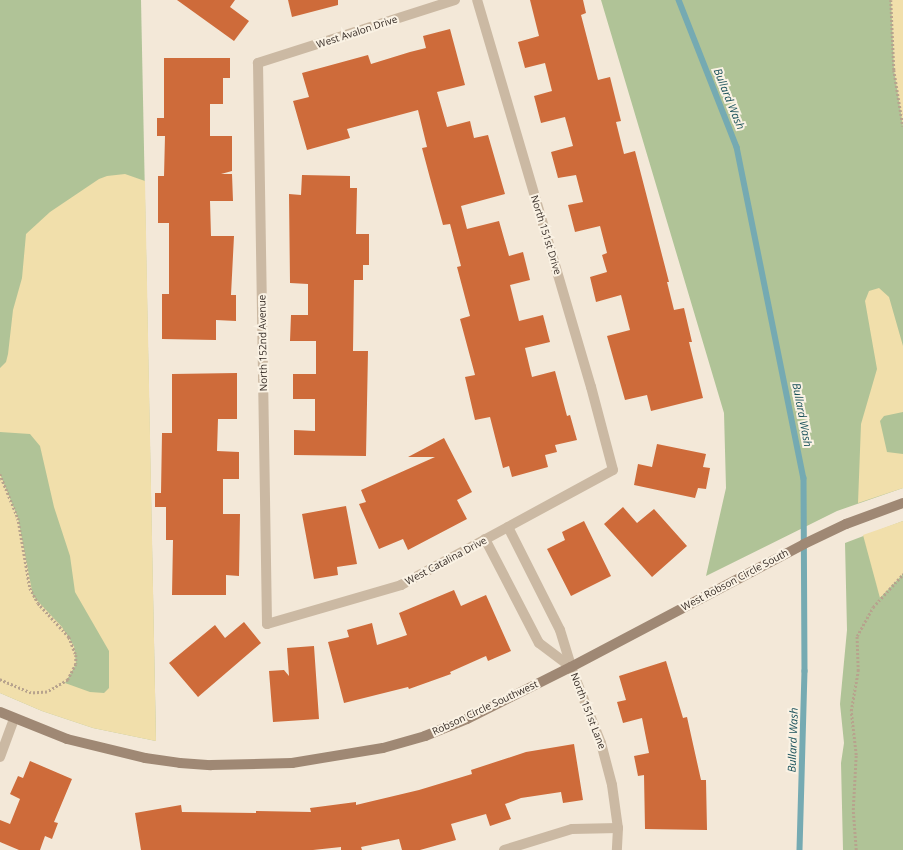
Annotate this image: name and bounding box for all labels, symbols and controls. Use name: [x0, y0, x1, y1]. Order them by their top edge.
street label: West Avalon Drive: [315, 13, 399, 51]
water label: Bullard Wash: [711, 66, 747, 132]
street label: North 151st Drive: [528, 194, 564, 276]
street label: North 152nd Avenue: [256, 295, 270, 391]
water label: Bullard Wash: [789, 382, 815, 448]
street label: West Catalina Drive: [403, 534, 489, 588]
street label: West Robson Circle South: [679, 547, 791, 613]
street label: North 151st Lane: [568, 671, 608, 751]
street label: Robson Circle Southwest: [430, 678, 540, 738]
water label: Bullard Wash: [785, 707, 801, 773]

